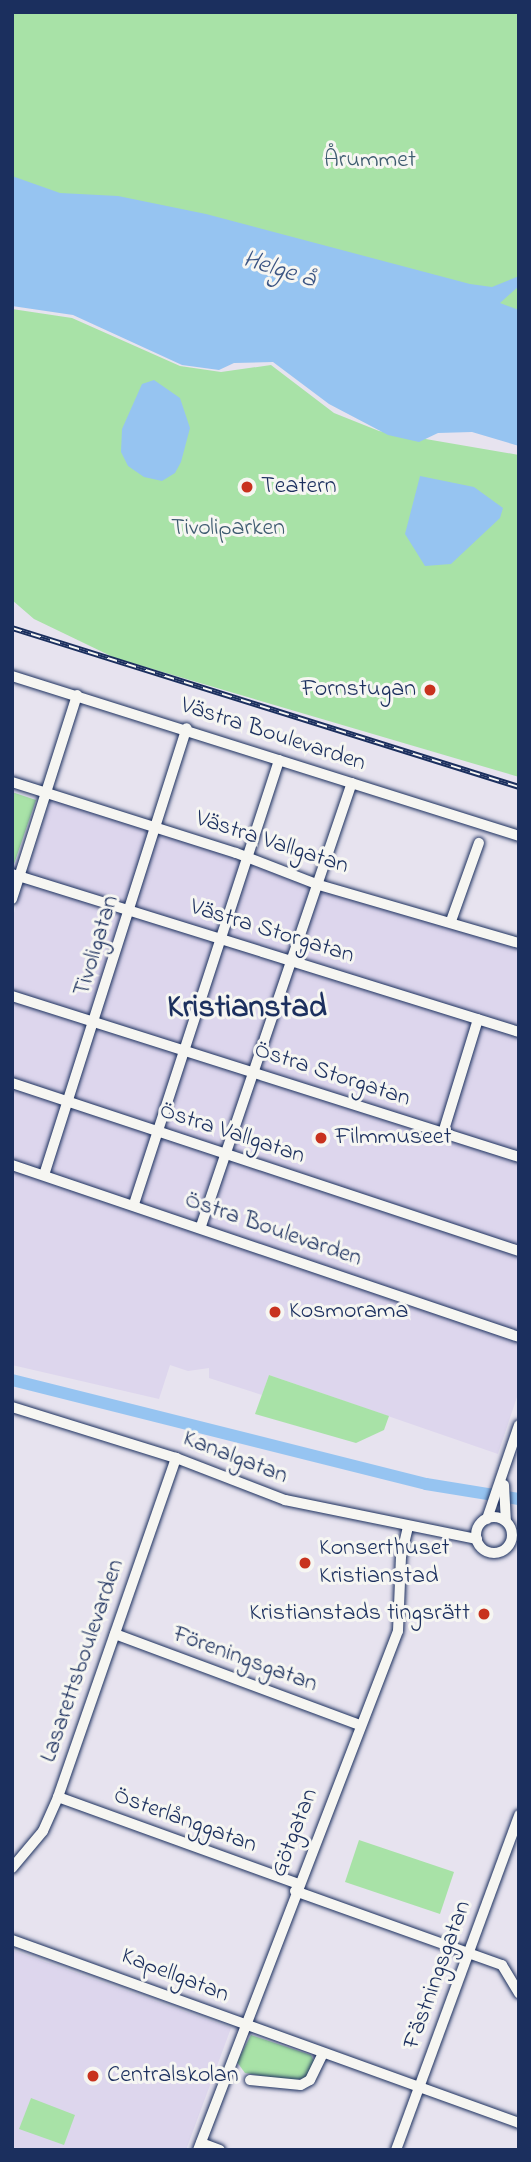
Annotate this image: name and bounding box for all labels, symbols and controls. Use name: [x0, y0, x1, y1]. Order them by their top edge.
park label: Årummet: [324, 147, 416, 175]
water label: Helge å: [239, 245, 319, 297]
place label: Teatern: [261, 473, 337, 501]
marker: Teatern: [239, 479, 255, 495]
park label: Tivoliparken: [171, 515, 285, 543]
place label: Fornstugan: [301, 676, 416, 704]
marker: Fornstugan: [422, 682, 438, 698]
street label: Västra Boulevarden: [177, 691, 369, 779]
street label: Västra Vallgatan: [192, 805, 352, 881]
street label: Tivoligatan: [68, 892, 126, 1000]
street label: Västra Storgatan: [186, 893, 358, 971]
district label: Kristianstad: [167, 990, 327, 1028]
street label: Östra Storgatan: [250, 1036, 414, 1114]
street label: Östra Vallgatan: [156, 1097, 308, 1171]
place label: Filmmuseet: [335, 1124, 452, 1152]
marker: Filmmuseet: [313, 1130, 329, 1146]
street label: Östra Boulevarden: [181, 1186, 365, 1274]
place label: Kosmorama: [289, 1298, 408, 1326]
marker: Kosmorama: [267, 1304, 283, 1320]
street label: Kanalgatan: [178, 1425, 292, 1491]
place label: Konserthuset Kristianstad: [319, 1535, 450, 1591]
marker: Konserthuset Kristianstad: [297, 1555, 313, 1571]
street label: Lasarettsboulevarden: [35, 1556, 131, 1766]
place label: Kristianstads tingsrätt: [249, 1600, 470, 1628]
marker: Kristianstads tingsrätt: [476, 1606, 492, 1622]
street label: Föreningsgatan: [169, 1621, 321, 1699]
street label: Österlånggatan: [109, 1782, 261, 1860]
street label: Götgatan: [265, 1785, 325, 1881]
street label: Fästningsgatan: [398, 1897, 478, 2053]
street label: Kapellgatan: [117, 1942, 233, 2010]
place label: Centralskolan: [107, 2062, 239, 2090]
marker: Centralskolan: [85, 2068, 101, 2084]

